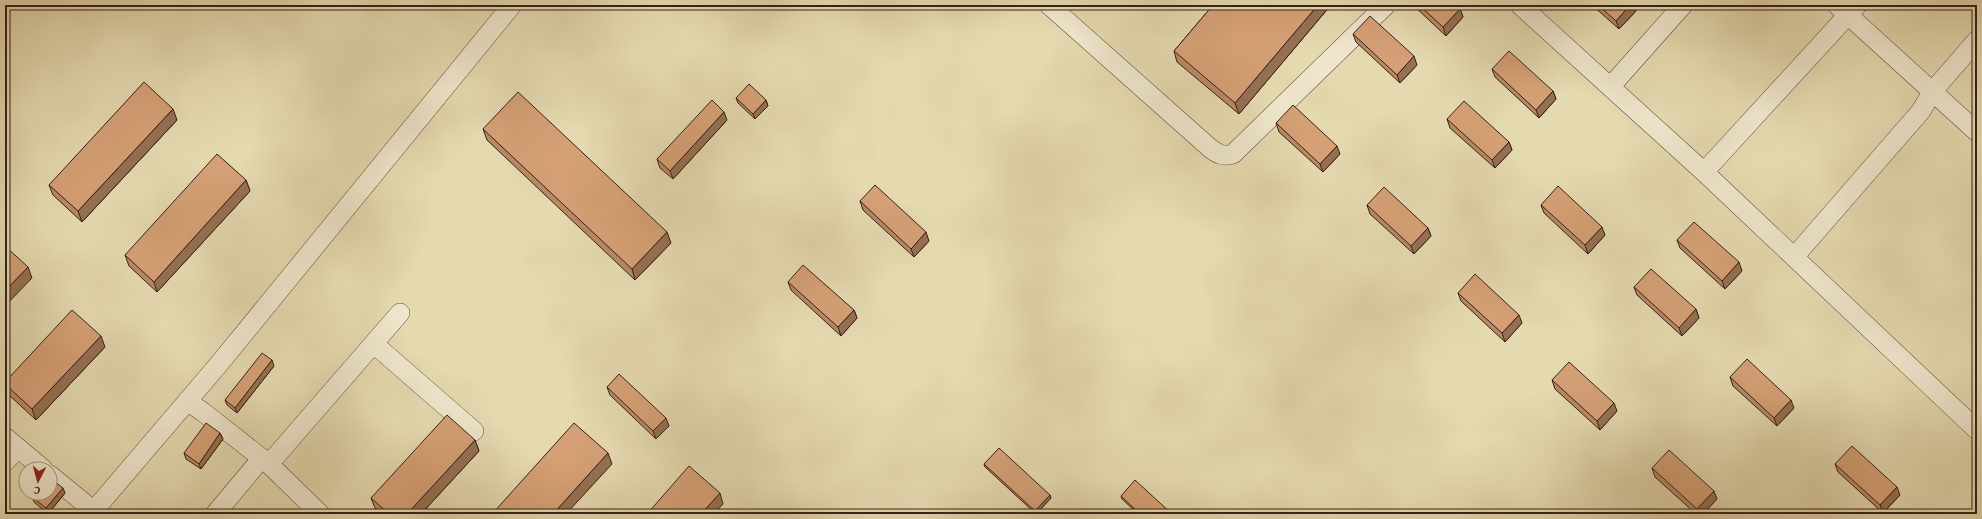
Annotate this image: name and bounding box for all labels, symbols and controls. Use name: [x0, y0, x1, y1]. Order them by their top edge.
north arrow: [18, 461, 58, 501]
text: С: [33, 483, 41, 499]

